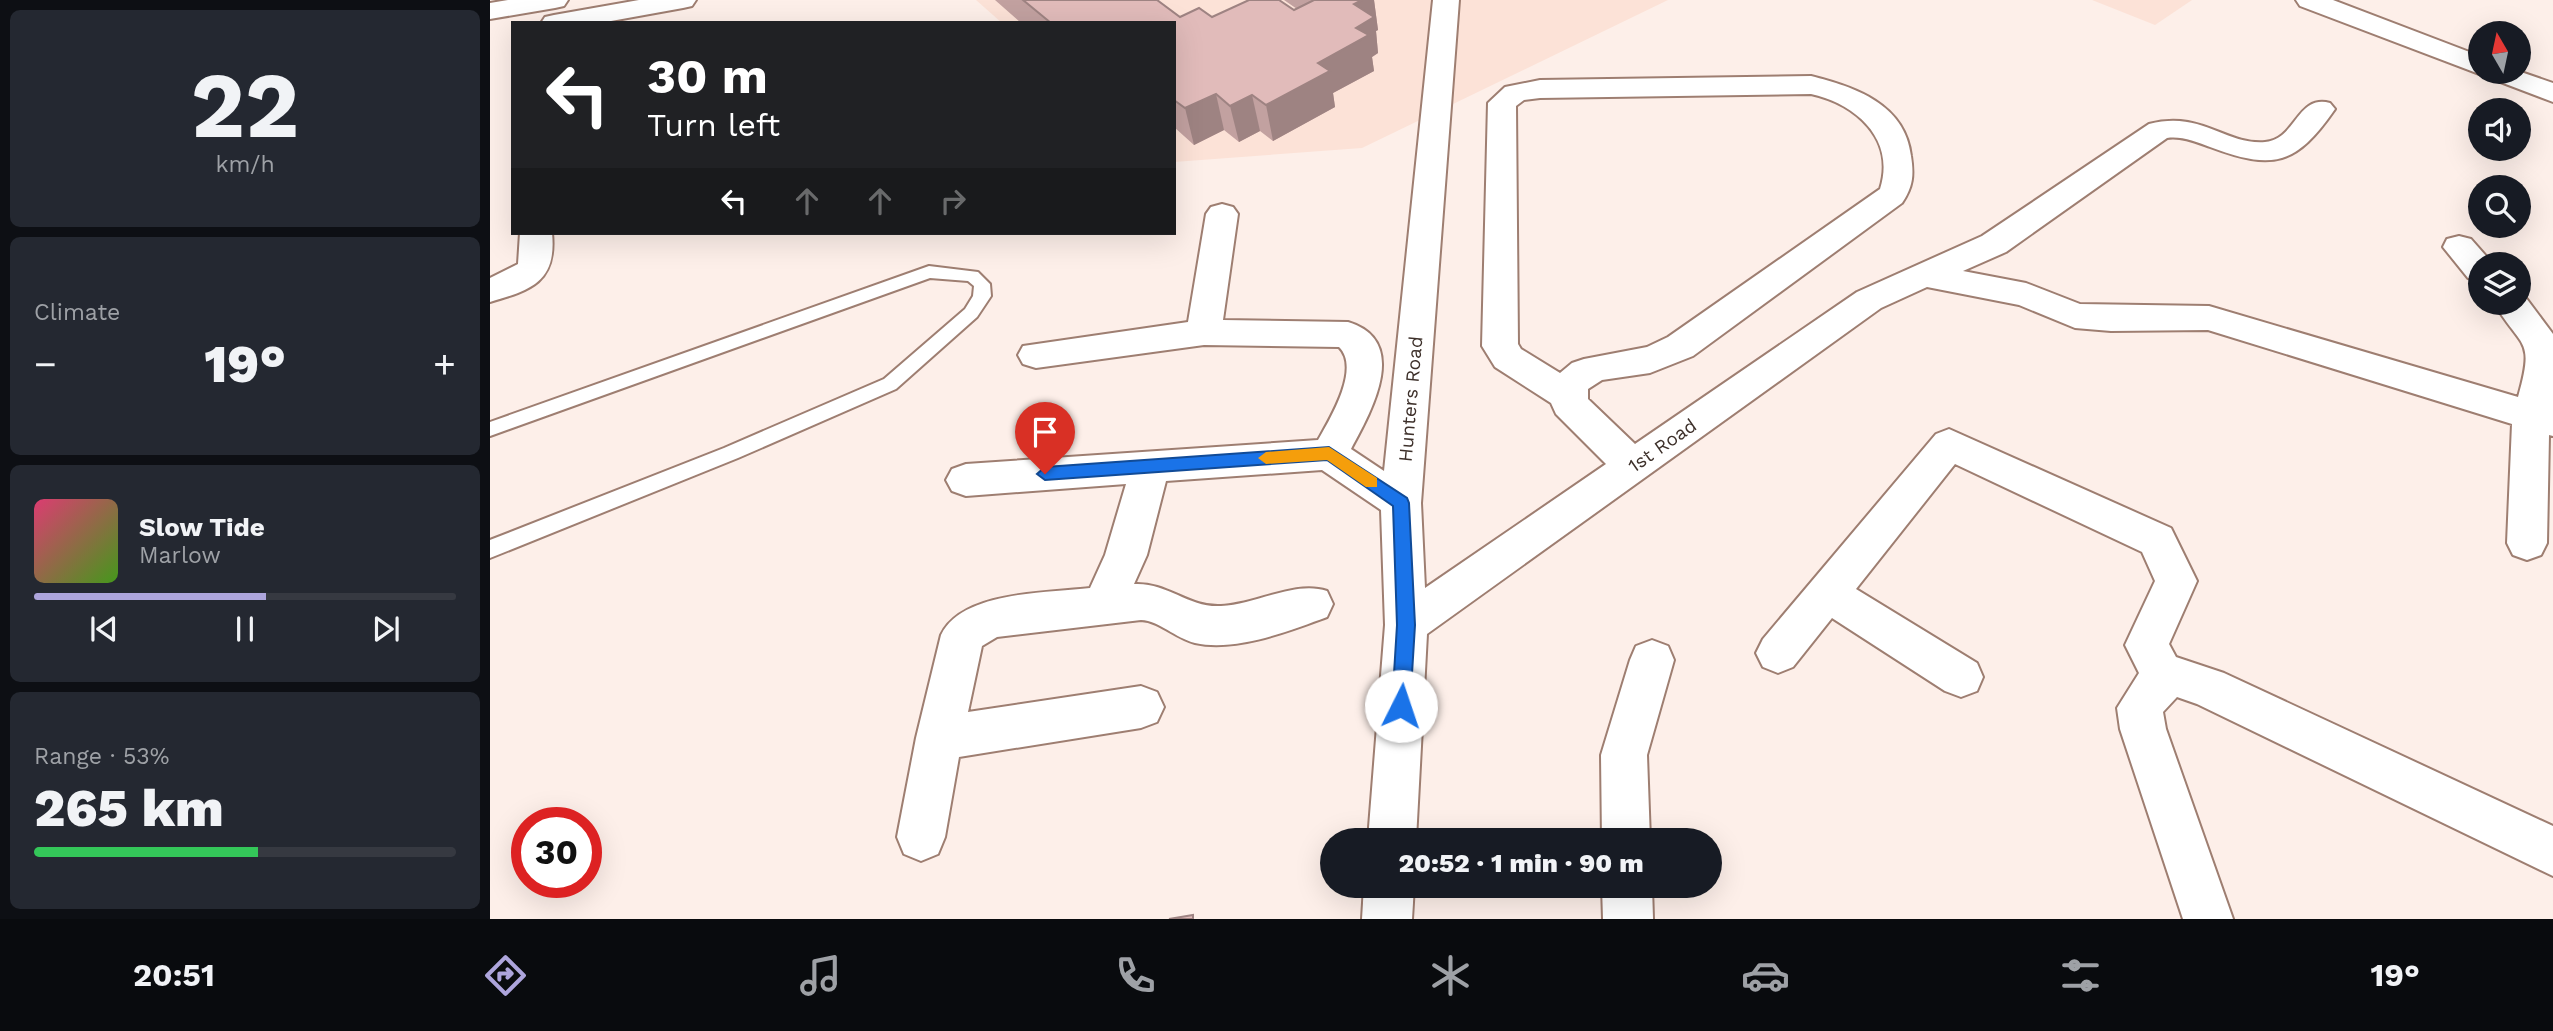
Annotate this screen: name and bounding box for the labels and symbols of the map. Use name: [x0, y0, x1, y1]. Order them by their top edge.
north arrow: [2468, 21, 2530, 84]
street label: Hunters Road: [1394, 335, 1427, 463]
pin: [1015, 402, 1075, 474]
street label: 1st Road: [1624, 414, 1701, 477]
position arrow: [1364, 669, 1438, 743]
speed limit sign: 30: [511, 807, 602, 898]

